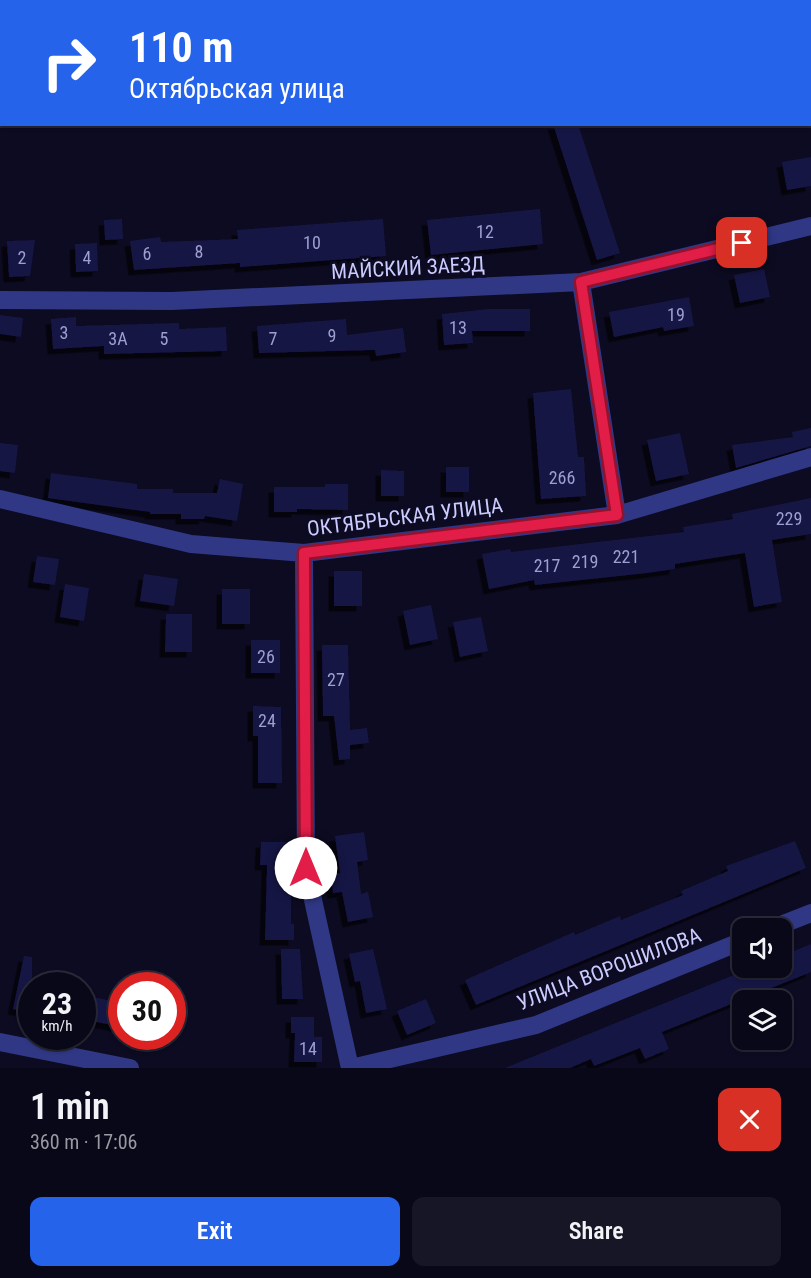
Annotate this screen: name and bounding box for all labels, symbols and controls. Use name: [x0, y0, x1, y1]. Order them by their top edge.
text: 110 m: [129, 23, 234, 72]
icon: right: [30, 24, 108, 102]
text: Октябрьская улица: [129, 73, 345, 105]
pin: [716, 217, 767, 268]
house number: 12: [476, 221, 494, 242]
icon: arrive: [725, 226, 758, 259]
house number: 10: [303, 232, 321, 253]
house number: 8: [195, 241, 203, 262]
house number: 6: [143, 243, 151, 264]
house number: 2: [18, 247, 27, 268]
house number: 4: [83, 247, 92, 268]
street label: МАЙСКИЙ ЗАЕЗД: [331, 252, 486, 284]
house number: 19: [667, 304, 685, 325]
house number: 13: [449, 317, 467, 338]
house number: 3: [60, 322, 68, 343]
house number: 9: [328, 325, 336, 346]
house number: 3А: [108, 328, 128, 349]
house number: 5: [160, 328, 169, 349]
house number: 7: [269, 328, 278, 349]
house number: 266: [549, 467, 575, 488]
street label: ОКТЯБРЬСКАЯ УЛИЦА: [306, 493, 504, 541]
house number: 229: [776, 508, 802, 529]
house number: 221: [613, 546, 639, 567]
house number: 219: [572, 551, 598, 572]
house number: 217: [534, 555, 560, 576]
house number: 26: [257, 646, 275, 667]
house number: 27: [327, 669, 345, 690]
house number: 24: [258, 710, 276, 731]
position arrow: [274, 836, 338, 900]
map controls: [732, 918, 792, 1050]
button: sound: [732, 918, 792, 978]
street label: УЛИЦА ВОРОШИЛОВА: [514, 923, 704, 1015]
speed limit sign: 30: [108, 972, 186, 1050]
text: 23: [42, 986, 72, 1021]
button: layers: [732, 990, 792, 1050]
text: km/h: [42, 1017, 72, 1035]
house number: 14: [299, 1038, 317, 1059]
text: 1 min: [30, 1086, 110, 1128]
button: close: [718, 1088, 781, 1151]
text: 360 m · 17:06: [30, 1130, 137, 1154]
button: Exit: [30, 1197, 400, 1266]
button: Share: [412, 1197, 781, 1266]

